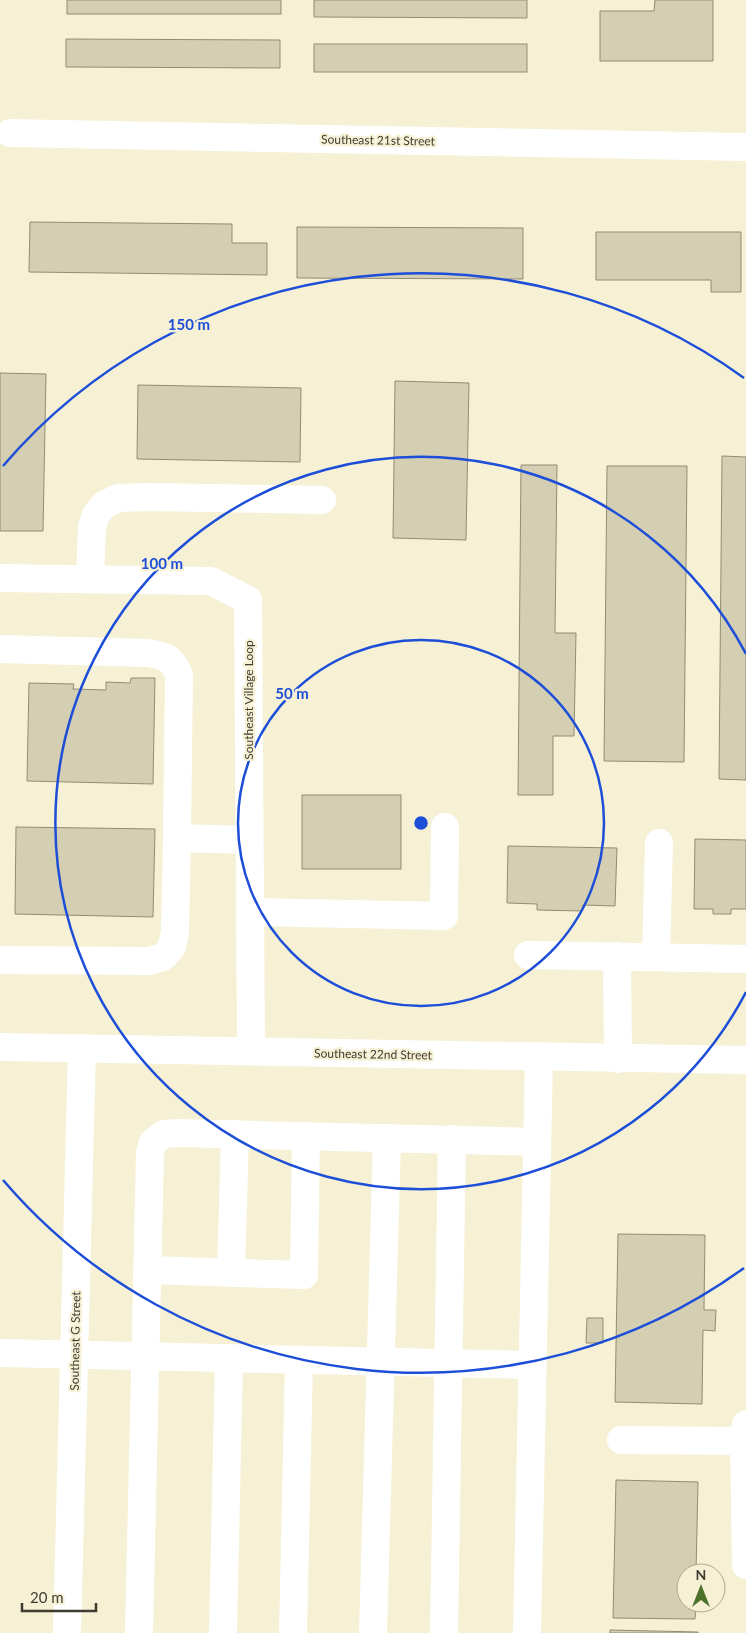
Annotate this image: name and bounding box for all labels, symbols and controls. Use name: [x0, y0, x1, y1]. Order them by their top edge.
street label: Southeast 21st Street: [321, 132, 436, 149]
text: 150 m: [168, 315, 210, 333]
text: 100 m: [141, 554, 183, 572]
street label: Southeast Village Loop: [241, 640, 256, 760]
text: 50 m: [275, 684, 309, 702]
centre of rings: [412, 814, 430, 832]
street label: Southeast 22nd Street: [314, 1045, 433, 1063]
street label: Southeast G Street: [67, 1291, 83, 1391]
north arrow: [676, 1563, 726, 1613]
text: N: [696, 1566, 706, 1583]
scale bar: [22, 1580, 96, 1612]
text: 20 m: [30, 1588, 64, 1606]

